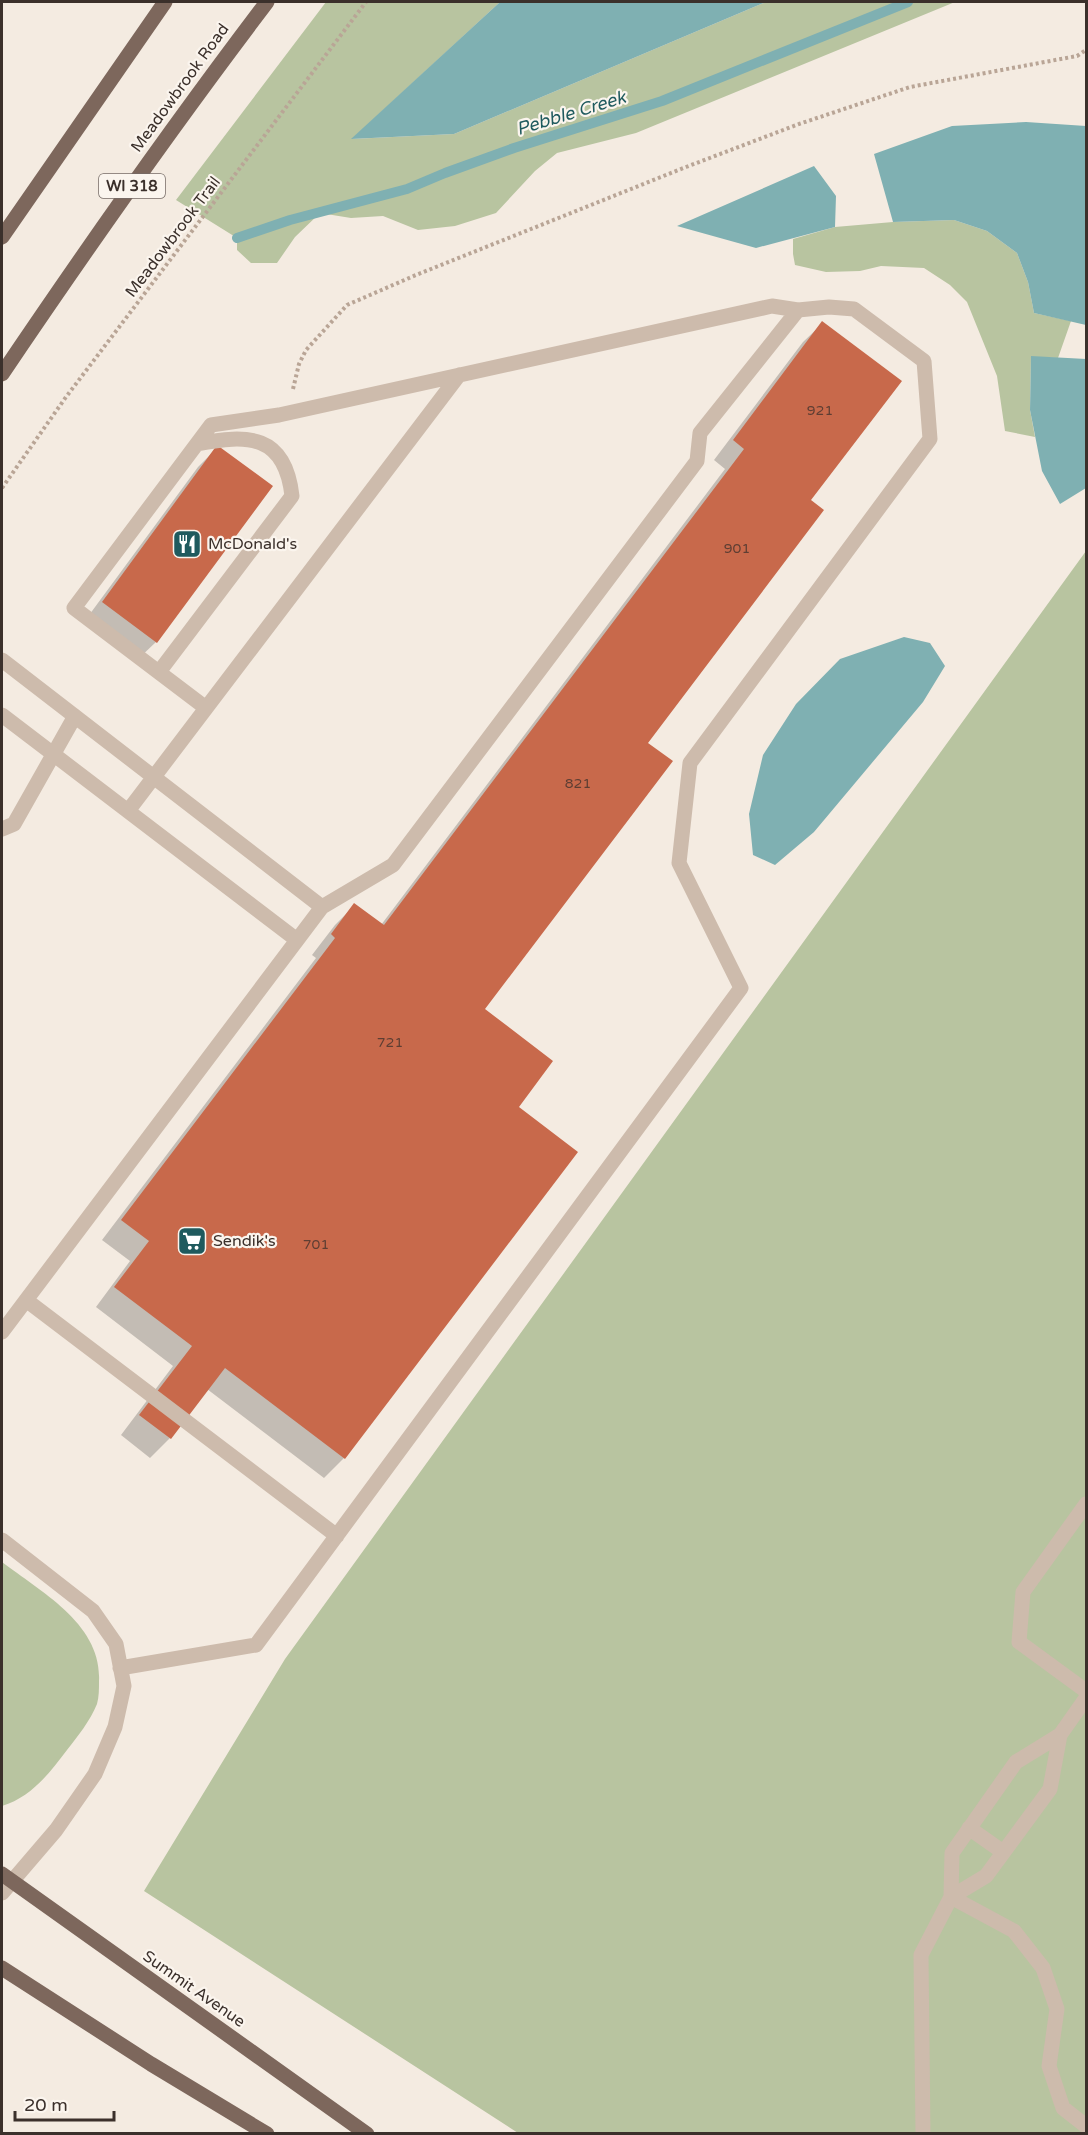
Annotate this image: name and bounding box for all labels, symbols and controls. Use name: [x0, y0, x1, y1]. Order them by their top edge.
street label: Meadowbrook Road: [127, 20, 233, 156]
water label: Pebble Creek: [514, 86, 630, 140]
street label: Meadowbrook Trail: [121, 173, 225, 301]
road number: WI 318: [99, 174, 165, 198]
house number: 921: [807, 402, 833, 419]
restaurant icon: McDonald's: [171, 528, 203, 560]
place label: McDonald's: [208, 534, 297, 554]
house number: 901: [724, 540, 750, 557]
house number: 821: [565, 775, 591, 792]
house number: 721: [377, 1034, 403, 1051]
supermarket icon: Sendik's: [176, 1225, 208, 1257]
place label: Sendik's: [213, 1231, 276, 1251]
house number: 701: [303, 1236, 329, 1253]
street label: Summit Avenue: [139, 1946, 249, 2032]
scale bar: [15, 2084, 114, 2122]
text: 20 m: [24, 2094, 68, 2116]

